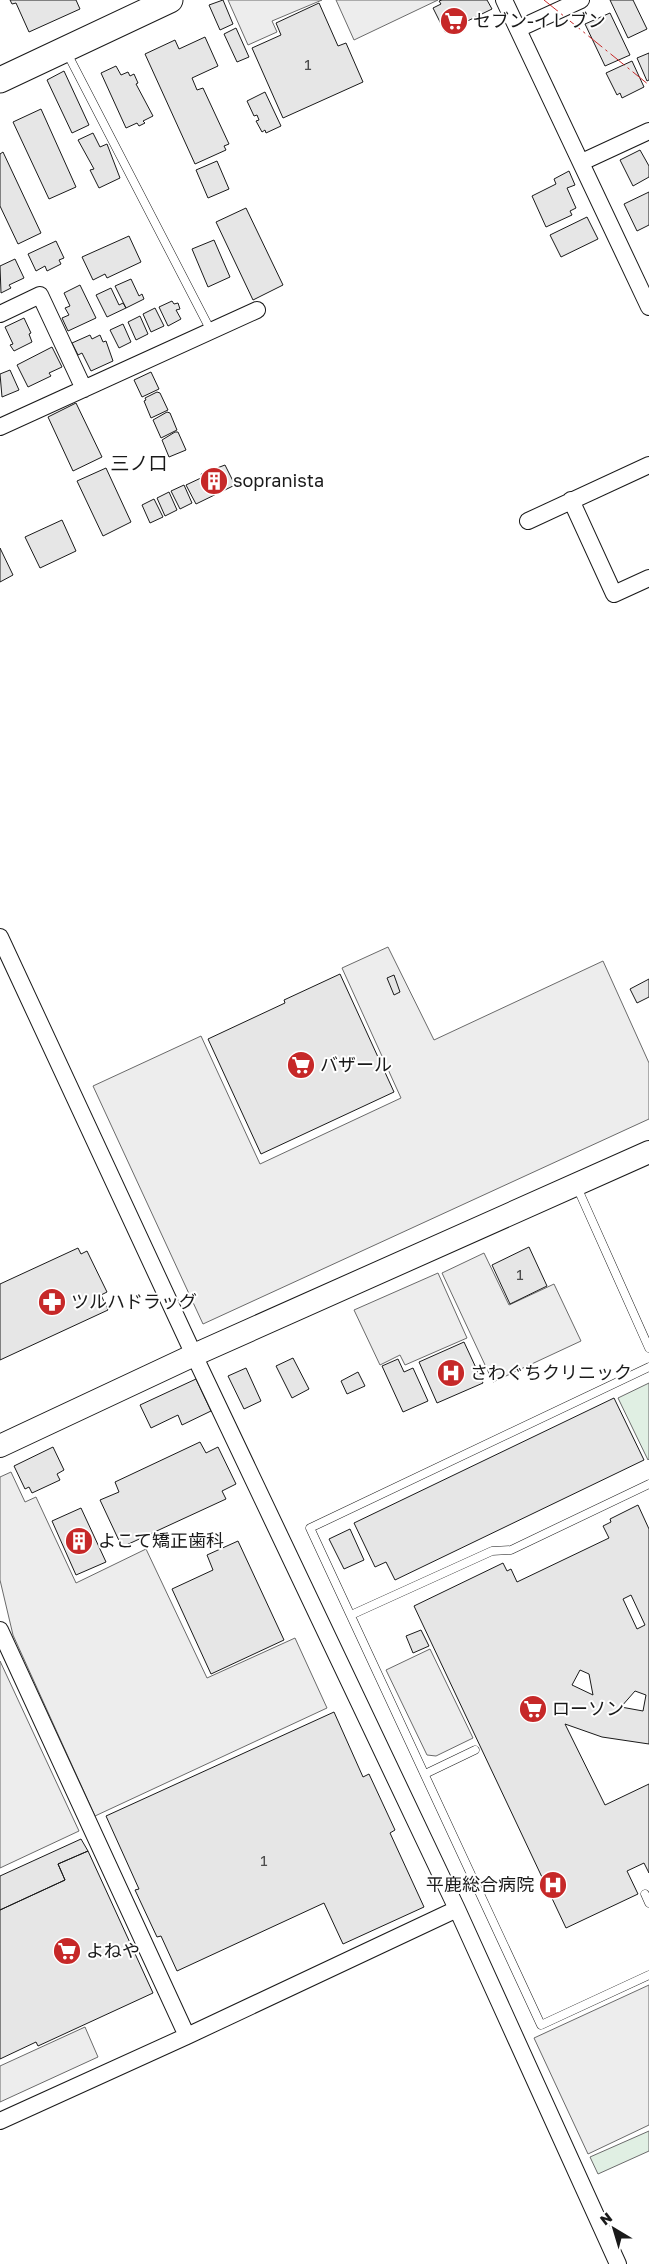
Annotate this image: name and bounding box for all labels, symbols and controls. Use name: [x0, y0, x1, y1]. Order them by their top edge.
supermarket icon: セブン-イレブン: [439, 6, 469, 36]
place label: セブン-イレブン: [473, 9, 606, 31]
house number: 1: [304, 55, 312, 73]
district label: 三ノ口: [110, 451, 168, 474]
building icon: sopranista: [199, 466, 229, 496]
place label: sopranista: [233, 469, 324, 491]
supermarket icon: バザール: [286, 1050, 316, 1080]
place label: バザール: [320, 1053, 392, 1075]
house number: 1: [516, 1265, 524, 1283]
pharmacy icon: ツルハドラッグ: [37, 1287, 67, 1317]
place label: ツルハドラッグ: [71, 1290, 197, 1312]
hospital icon: さわぐちクリニック: [436, 1358, 466, 1388]
place label: さわぐちクリニック: [470, 1361, 632, 1383]
building icon: よこて矯正歯科: [64, 1526, 94, 1556]
place label: よこて矯正歯科: [98, 1529, 224, 1551]
supermarket icon: ローソン: [518, 1694, 548, 1724]
place label: ローソン: [552, 1697, 624, 1719]
house number: 1: [260, 1851, 268, 1869]
hospital icon: 平鹿総合病院: [538, 1870, 568, 1900]
place label: 平鹿総合病院: [426, 1873, 534, 1895]
supermarket icon: よねや: [52, 1936, 82, 1966]
place label: よねや: [86, 1939, 140, 1961]
north arrow: [589, 2204, 639, 2254]
text: N: [596, 2208, 615, 2228]

